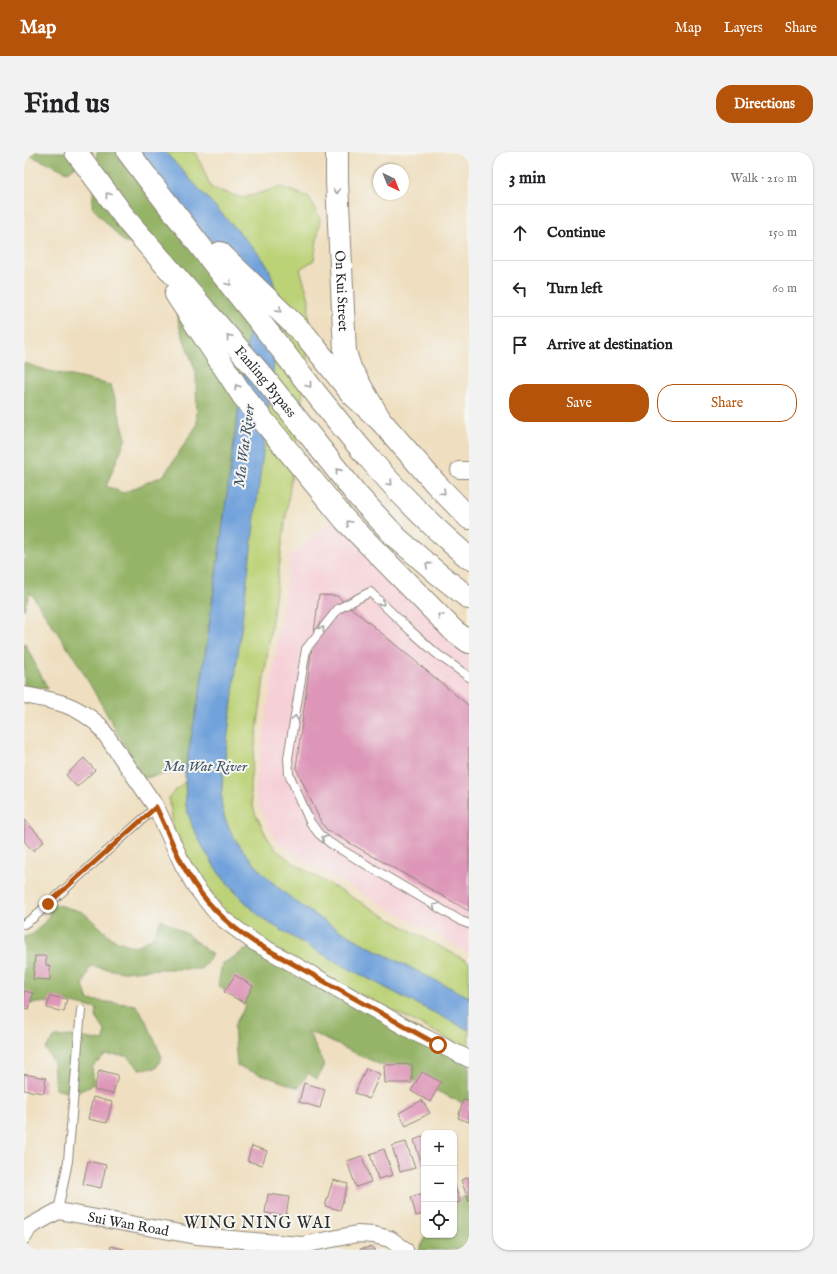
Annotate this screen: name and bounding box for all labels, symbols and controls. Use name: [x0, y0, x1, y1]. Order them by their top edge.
text: Map: [20, 16, 56, 40]
text: Map: [675, 19, 702, 37]
text: Layers: [724, 19, 763, 37]
text: Share: [785, 19, 817, 37]
button: Directions: [716, 85, 813, 123]
text: Find us: [24, 87, 110, 122]
north arrow: [373, 164, 409, 200]
text: 3 min: [509, 168, 546, 189]
text: Walk · 210 m: [731, 170, 797, 187]
one-way arrow: [333, 188, 341, 194]
one-way arrow: [106, 193, 113, 200]
icon: ahead: [509, 222, 531, 244]
text: Continue: [547, 223, 605, 242]
text: 150 m: [768, 224, 797, 241]
street label: On Kui Street: [330, 250, 352, 332]
one-way arrow: [224, 278, 231, 285]
icon: left: [509, 278, 531, 300]
text: Turn left: [547, 279, 603, 298]
text: 60 m: [772, 280, 797, 297]
one-way arrow: [274, 305, 282, 312]
one-way arrow: [226, 334, 233, 342]
icon: arrive: [509, 334, 531, 356]
text: Arrive at destination: [547, 335, 673, 354]
street label: Fanling Bypass: [230, 343, 300, 422]
one-way arrow: [305, 380, 312, 387]
one-way arrow: [235, 384, 242, 391]
button: Save: [509, 384, 649, 422]
button: Share: [657, 384, 797, 422]
water label: Ma Wat River: [230, 403, 259, 489]
one-way arrow: [336, 469, 343, 476]
one-way arrow: [386, 478, 393, 485]
one-way arrow: [438, 487, 446, 495]
one-way arrow: [346, 520, 353, 528]
one-way arrow: [425, 563, 432, 570]
one-way arrow: [377, 598, 385, 606]
one-way arrow: [437, 613, 445, 621]
one-way arrow: [318, 626, 325, 633]
one-way arrow: [290, 715, 299, 721]
water label: Ma Wat River: [163, 757, 248, 776]
one-way arrow: [321, 836, 328, 843]
route end: [39, 895, 57, 913]
one-way arrow: [432, 903, 439, 910]
route start: [429, 1036, 447, 1054]
map controls: [421, 1130, 457, 1238]
button: +: [421, 1130, 457, 1166]
button: −: [421, 1166, 457, 1202]
button: locate: [421, 1202, 457, 1238]
street label: Sui Wan Road: [86, 1209, 171, 1241]
district label: WING NING WAI: [184, 1214, 332, 1234]

